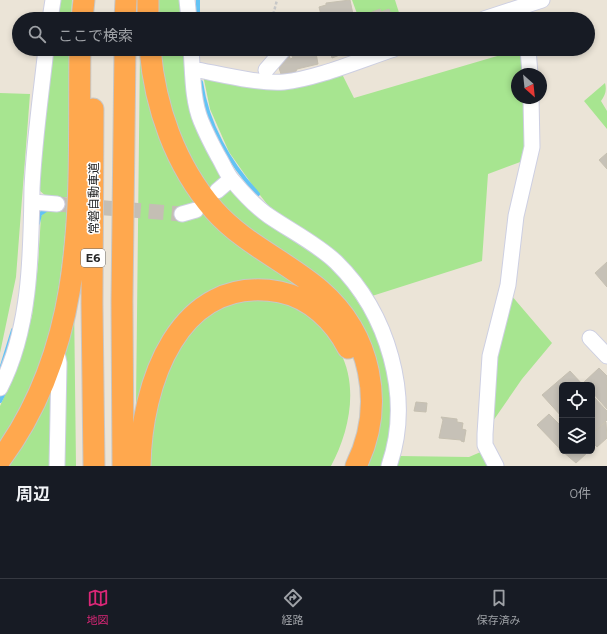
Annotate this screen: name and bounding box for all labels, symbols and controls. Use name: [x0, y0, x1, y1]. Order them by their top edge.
search box: [12, 12, 595, 56]
icon: search: [26, 23, 48, 45]
text: ここで検索: [58, 26, 133, 45]
north arrow: [511, 68, 547, 104]
street label: 常磐自動車道: [86, 162, 101, 234]
road number: E6: [81, 249, 105, 267]
map controls: [559, 382, 595, 454]
button: locate: [559, 382, 595, 418]
button: layers: [559, 418, 595, 454]
text: 周辺: [16, 484, 50, 504]
text: 0件: [569, 485, 591, 501]
tab: 地図: [87, 587, 109, 627]
tab: 経路: [282, 587, 304, 627]
tab: 保存済み: [477, 587, 521, 627]

